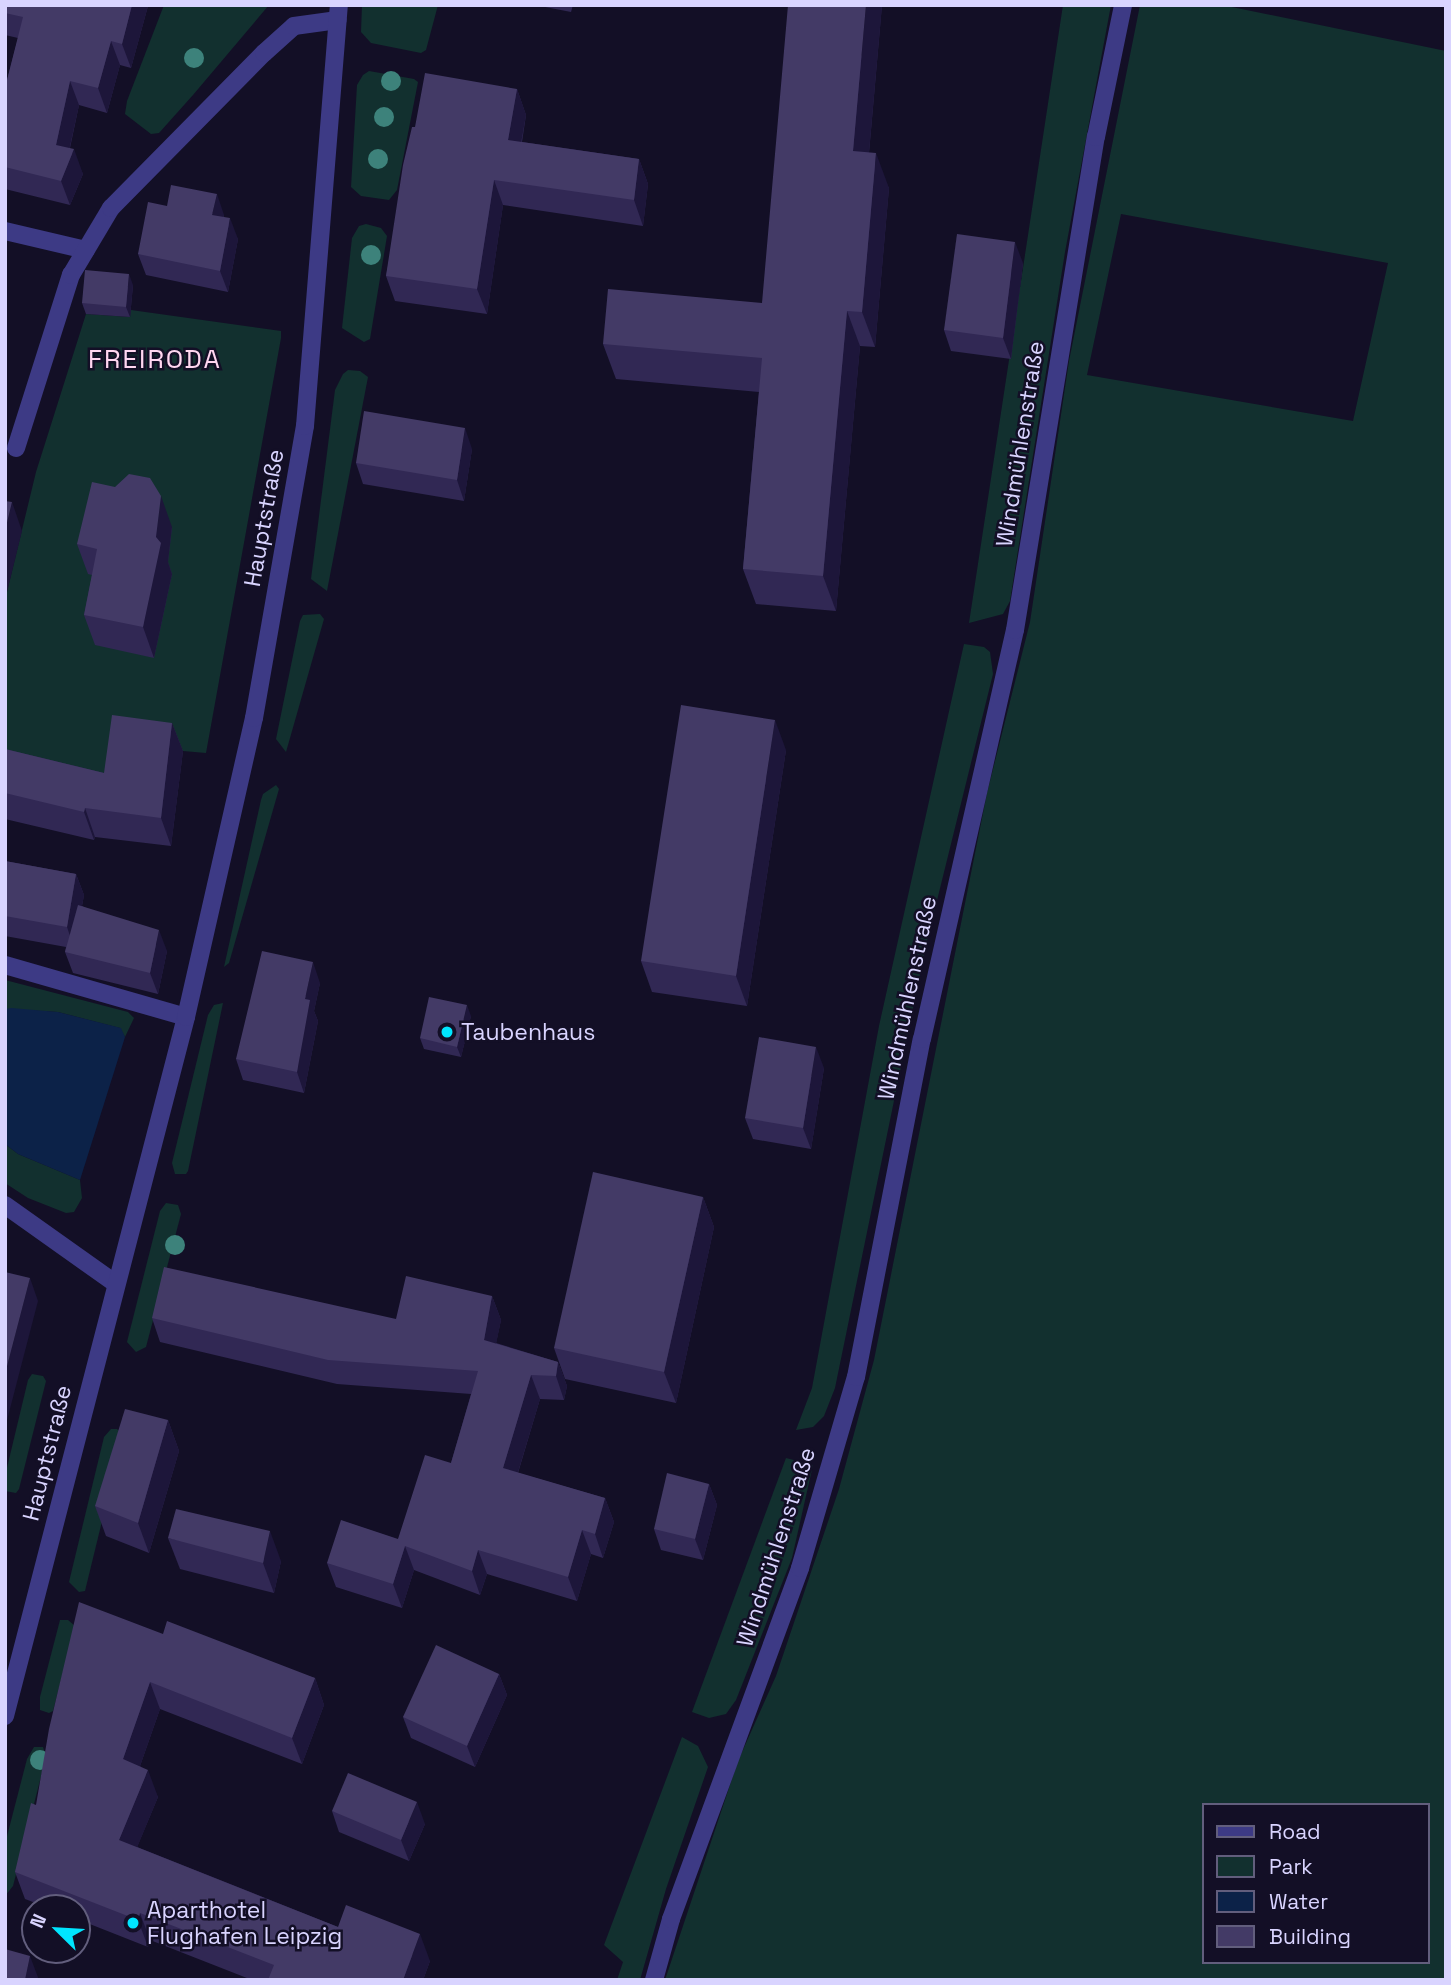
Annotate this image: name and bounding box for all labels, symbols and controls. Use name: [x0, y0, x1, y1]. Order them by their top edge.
street label: Windmühlenstraße: [990, 339, 1050, 549]
district label: FREIRODA: [89, 344, 221, 376]
street label: Hauptstraße: [238, 447, 290, 589]
street label: Windmühlenstraße: [872, 894, 942, 1102]
place label: Taubenhaus: [461, 1018, 595, 1046]
marker: Taubenhaus: [439, 1024, 455, 1040]
street label: Hauptstraße: [17, 1382, 77, 1524]
street label: Windmühlenstraße: [731, 1444, 821, 1650]
legend: [1202, 1803, 1430, 1964]
text: Road: [1269, 1818, 1321, 1845]
text: Park: [1269, 1853, 1313, 1880]
text: Water: [1269, 1888, 1328, 1915]
north arrow: [21, 1894, 91, 1964]
place label: Aparthotel Flughafen Leipzig: [147, 1896, 342, 1950]
text: N: [24, 1910, 52, 1932]
marker: Aparthotel Flughafen Leipzig: [125, 1915, 141, 1931]
text: Building: [1269, 1923, 1351, 1950]

